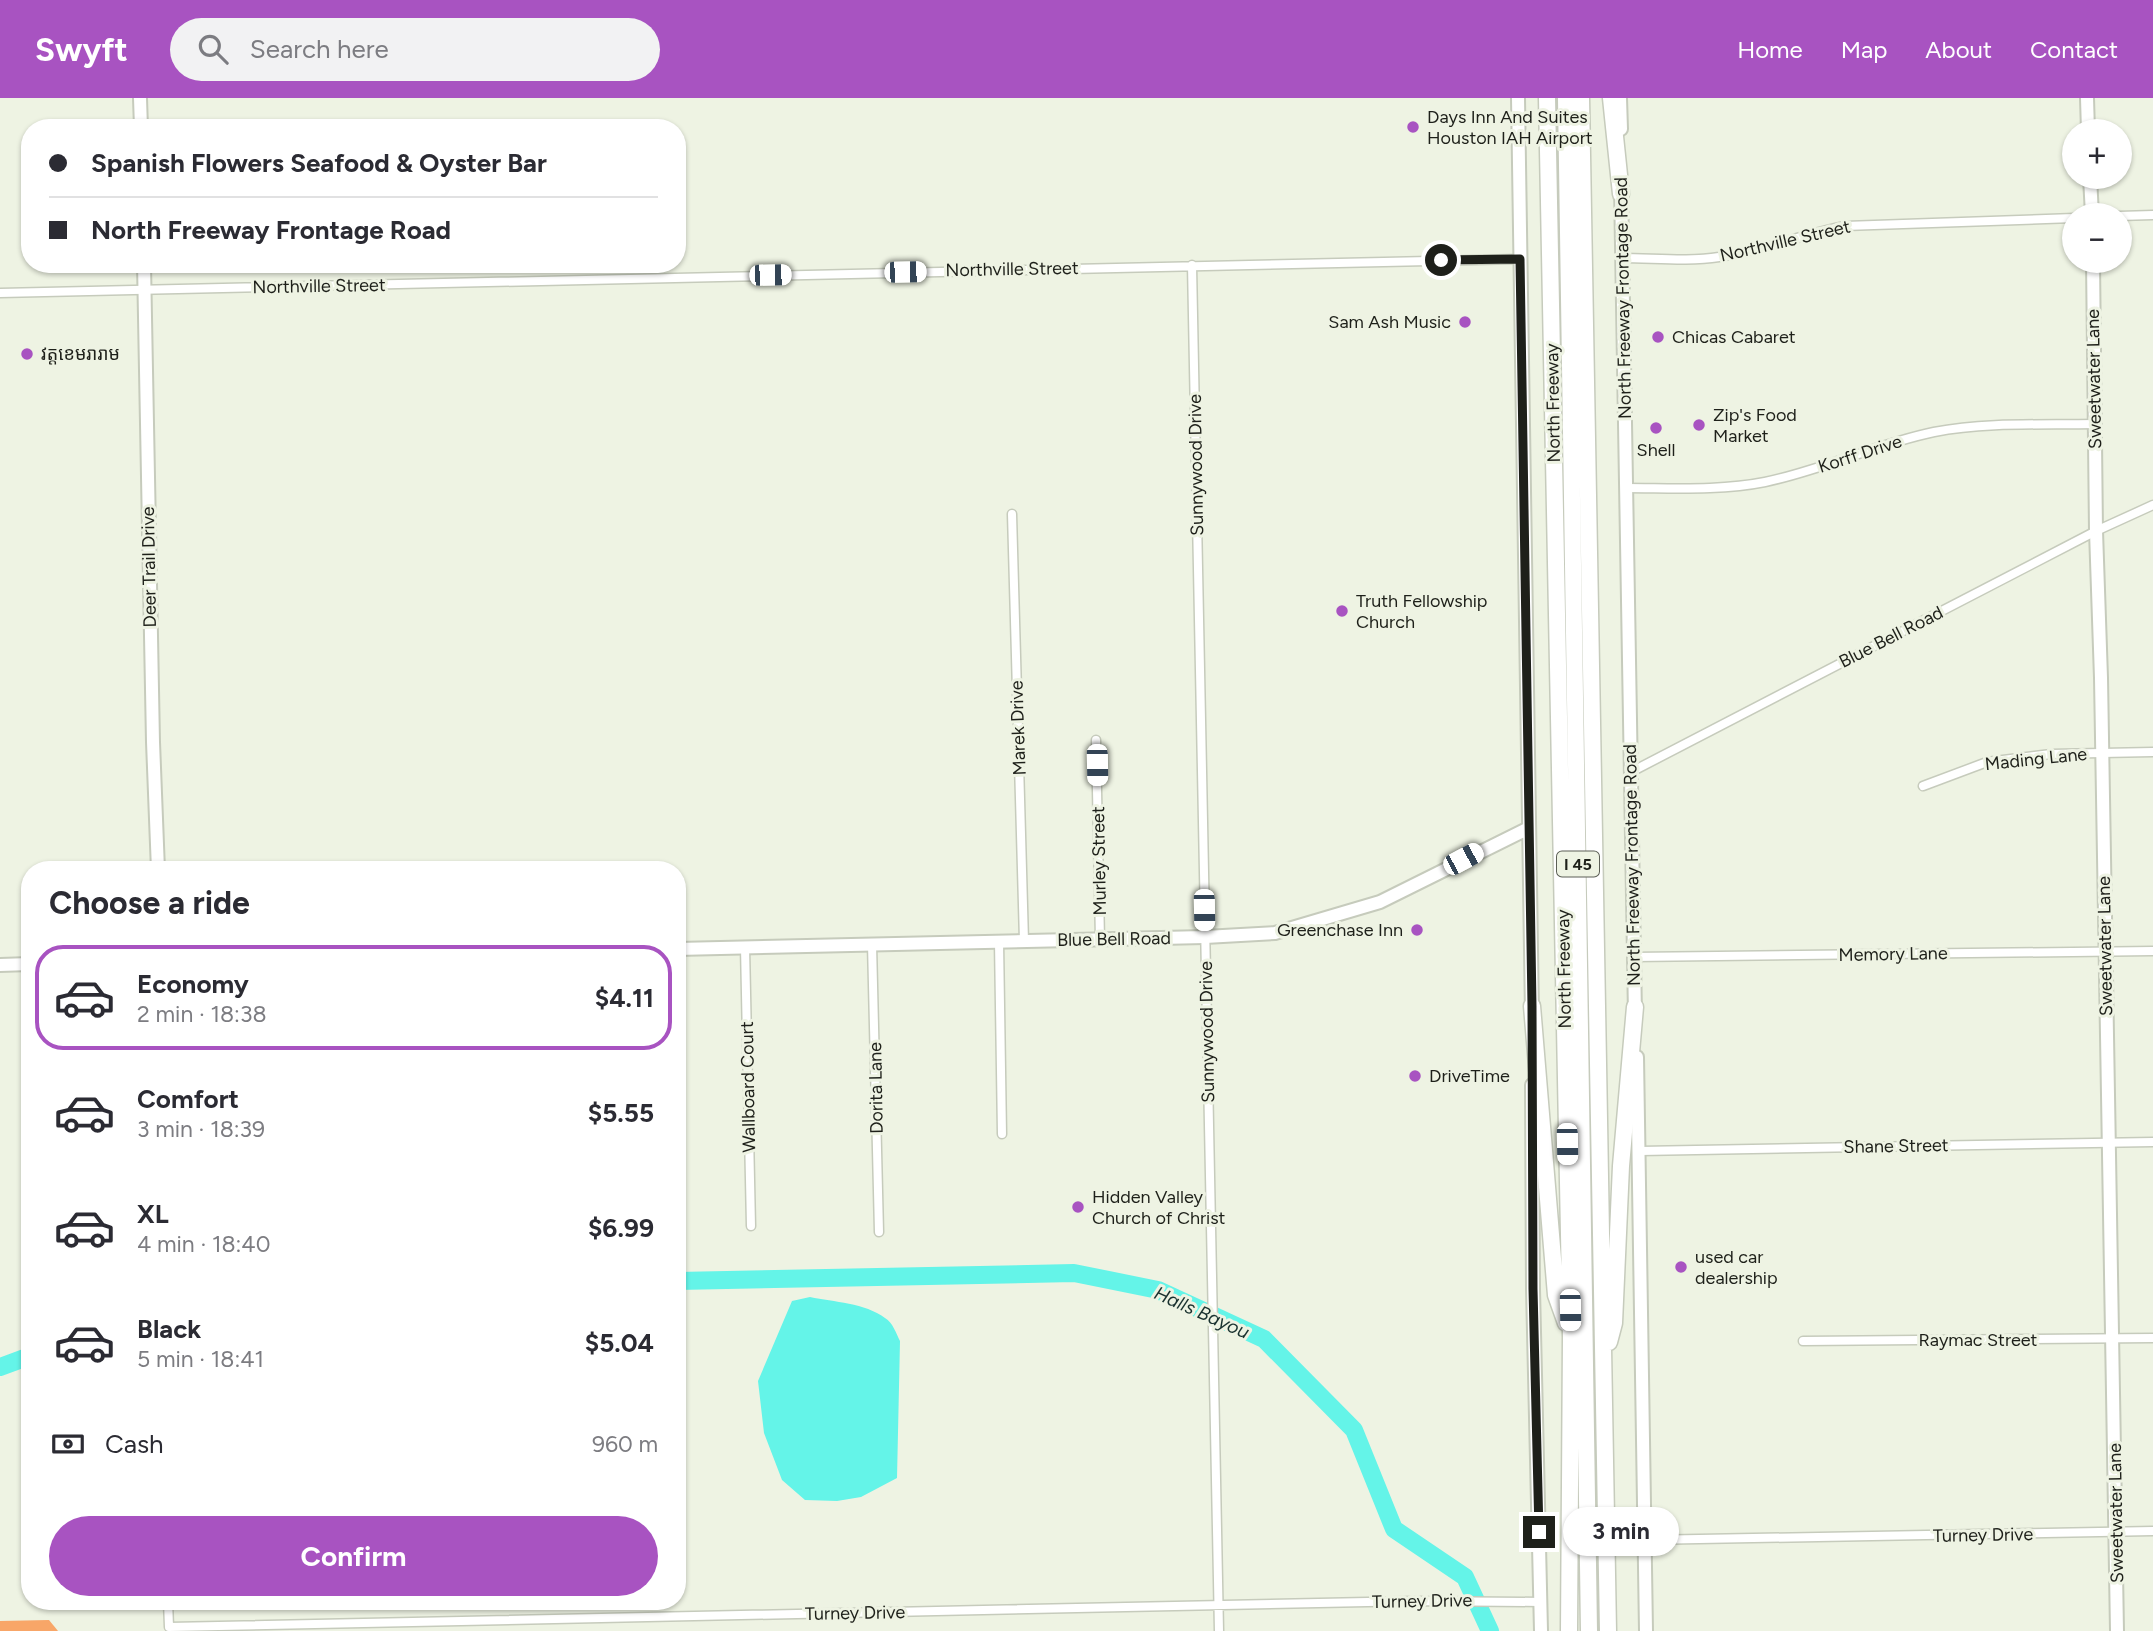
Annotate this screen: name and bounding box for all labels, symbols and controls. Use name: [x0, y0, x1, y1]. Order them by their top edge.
search box: [170, 18, 660, 81]
text: Swyft: [35, 30, 128, 69]
icon: search: [194, 30, 232, 68]
text: Search here: [250, 33, 389, 65]
text: Home: [1737, 35, 1803, 64]
text: Map: [1841, 35, 1887, 64]
text: About: [1925, 35, 1992, 64]
text: Contact: [2030, 35, 2118, 64]
place label: Days Inn And Suites Houston IAH Airport: [1427, 106, 1593, 149]
marker: Days Inn And Suites Houston IAH Airport: [1405, 119, 1421, 135]
map controls: [2062, 119, 2132, 273]
button: +: [2062, 119, 2132, 189]
text: Spanish Flowers Seafood & Oyster Bar: [91, 147, 547, 179]
street label: North Freeway Frontage Road: [1610, 177, 1636, 419]
button: −: [2062, 203, 2132, 273]
text: North Freeway Frontage Road: [91, 214, 451, 246]
street label: Northville Street: [1718, 215, 1853, 267]
route start: [1425, 244, 1457, 276]
street label: Northville Street: [945, 257, 1079, 281]
car: [884, 261, 927, 283]
car: [749, 264, 792, 286]
street label: Northville Street: [252, 274, 386, 298]
street label: Sweetwater Lane: [2082, 309, 2106, 449]
place label: Sam Ash Music: [1328, 311, 1451, 333]
marker: Sam Ash Music: [1457, 314, 1473, 330]
place label: Chicas Cabaret: [1672, 326, 1796, 348]
marker: Chicas Cabaret: [1650, 329, 1666, 345]
place label: វត្តខេមរារាម: [41, 343, 120, 365]
street label: North Freeway: [1541, 343, 1565, 463]
marker: វត្តខេមរារាម: [19, 346, 35, 362]
street label: Sunnywood Drive: [1184, 394, 1208, 536]
place label: Zip's Food Market: [1713, 404, 1797, 447]
marker: Zip's Food Market: [1691, 417, 1707, 433]
marker: Shell: [1648, 420, 1664, 436]
street label: Korff Drive: [1815, 430, 1905, 478]
place label: Shell: [1637, 439, 1675, 461]
street label: Deer Trail Drive: [137, 506, 161, 628]
place label: Truth Fellowship Church: [1356, 590, 1488, 633]
street label: Blue Bell Road: [1835, 601, 1947, 673]
marker: Truth Fellowship Church: [1334, 603, 1350, 619]
street label: Marek Drive: [1005, 680, 1031, 776]
street label: Mading Lane: [1984, 743, 2088, 775]
car: [1087, 744, 1108, 786]
street label: North Freeway Frontage Road: [1619, 744, 1645, 986]
street label: Murley Street: [1087, 806, 1111, 916]
car: [1440, 840, 1487, 878]
road number: I 45: [1557, 852, 1599, 876]
street label: Sweetwater Lane: [2093, 876, 2117, 1016]
text: Choose a ride: [49, 884, 250, 922]
car: [1194, 889, 1215, 931]
street label: North Freeway: [1552, 909, 1576, 1029]
place label: Greenchase Inn: [1277, 919, 1403, 941]
marker: Greenchase Inn: [1409, 922, 1425, 938]
street label: Blue Bell Road: [1057, 927, 1171, 951]
street label: Memory Lane: [1838, 942, 1948, 966]
street label: Sunnywood Drive: [1195, 961, 1219, 1103]
icon: car: [53, 966, 116, 1029]
text: Economy: [137, 968, 249, 1000]
text: $4.11: [595, 982, 654, 1014]
text: 2 min · 18:38: [137, 1000, 267, 1028]
street label: Wallboard Court: [736, 1021, 760, 1153]
street label: Dorita Lane: [864, 1042, 888, 1134]
place label: DriveTime: [1429, 1065, 1510, 1087]
marker: DriveTime: [1407, 1068, 1423, 1084]
icon: car: [53, 1081, 116, 1144]
text: Comfort: [137, 1083, 239, 1115]
text: $5.55: [588, 1097, 654, 1129]
text: 3 min · 18:39: [137, 1115, 265, 1143]
car: [1557, 1123, 1578, 1165]
street label: Shane Street: [1843, 1134, 1949, 1158]
place label: Hidden Valley Church of Christ: [1092, 1186, 1226, 1229]
icon: car: [53, 1196, 116, 1259]
text: XL: [137, 1198, 169, 1230]
marker: Hidden Valley Church of Christ: [1070, 1199, 1086, 1215]
text: $6.99: [588, 1212, 654, 1244]
text: 4 min · 18:40: [137, 1230, 270, 1258]
place label: used car dealership: [1695, 1246, 1778, 1289]
marker: used car dealership: [1673, 1259, 1689, 1275]
water label: Halls Bayou: [1151, 1281, 1253, 1344]
car: [1560, 1289, 1581, 1331]
icon: car: [53, 1311, 116, 1374]
text: Black: [137, 1313, 201, 1345]
text: $5.04: [585, 1327, 654, 1359]
street label: Raymac Street: [1919, 1329, 2038, 1351]
text: 5 min · 18:41: [137, 1345, 264, 1373]
icon: cash: [49, 1425, 87, 1463]
text: Cash: [105, 1428, 164, 1460]
text: 960 m: [592, 1430, 658, 1458]
street label: Sweetwater Lane: [2104, 1443, 2128, 1583]
callout: 3 min: [1564, 1508, 1679, 1556]
button: Confirm: [49, 1516, 658, 1596]
route end: [1523, 1516, 1555, 1548]
text: 3 min: [1592, 1517, 1650, 1545]
street label: Turney Drive: [1933, 1523, 2034, 1547]
street label: Turney Drive: [1372, 1589, 1473, 1613]
street label: Turney Drive: [805, 1601, 906, 1625]

